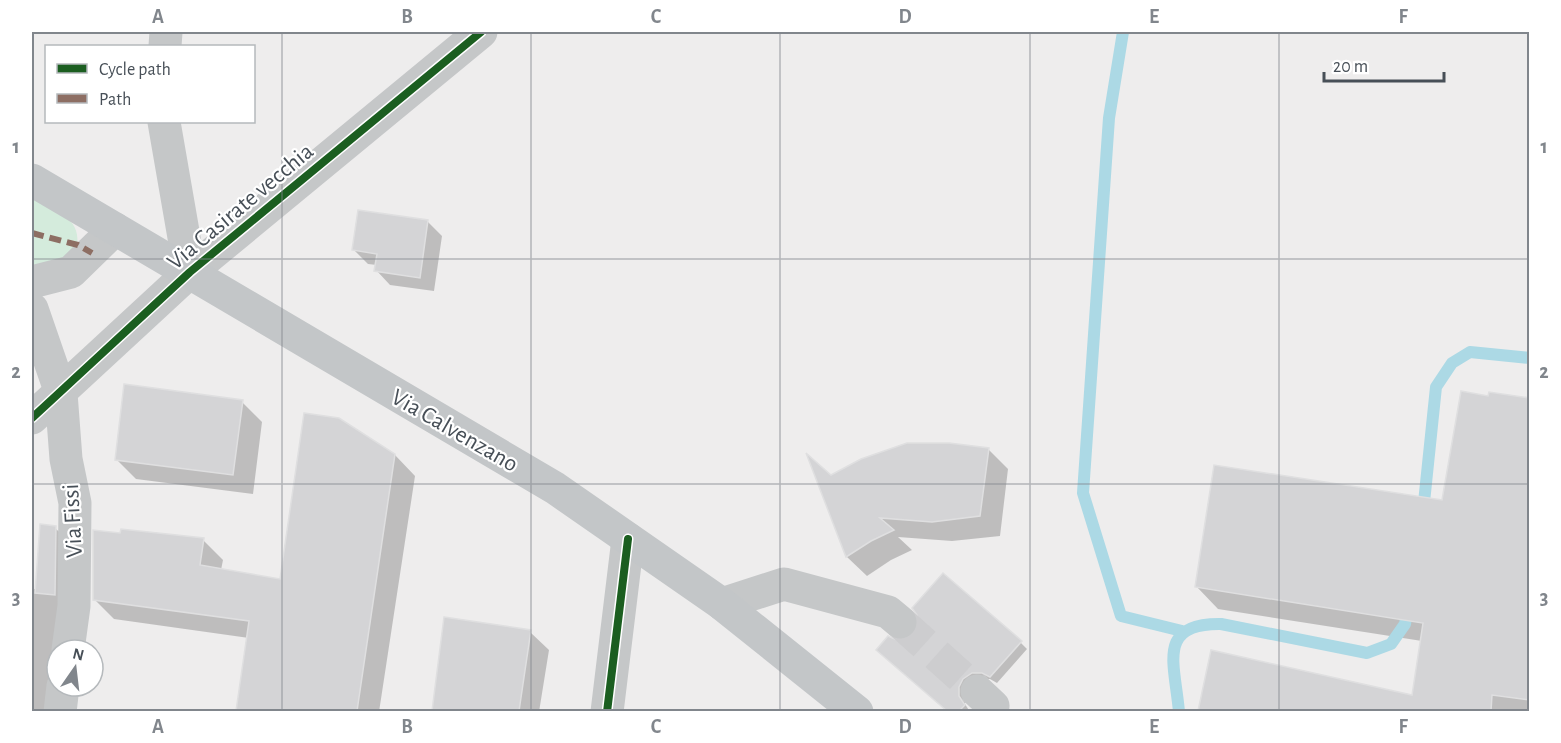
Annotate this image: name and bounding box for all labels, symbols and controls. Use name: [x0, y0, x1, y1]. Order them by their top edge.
text: A: [152, 7, 164, 27]
text: B: [401, 7, 413, 27]
text: C: [651, 7, 662, 27]
text: D: [898, 7, 912, 27]
text: E: [1149, 7, 1159, 27]
text: F: [1398, 7, 1408, 27]
legend: [45, 45, 255, 123]
scale bar: [1324, 45, 1444, 83]
text: 20 m: [1333, 58, 1368, 76]
text: Cycle path: [99, 61, 171, 79]
text: Path: [99, 91, 131, 109]
text: 1: [12, 137, 20, 157]
text: 1: [1540, 137, 1548, 157]
street label: Via Casirate vecchia: [163, 139, 318, 275]
text: 2: [11, 362, 21, 382]
text: 2: [1539, 362, 1549, 382]
street label: Via Calvenzano: [387, 385, 522, 477]
street label: Via Fissi: [59, 483, 87, 559]
text: 3: [12, 588, 20, 608]
text: 3: [1540, 588, 1548, 608]
north arrow: [45, 638, 105, 698]
text: N: [71, 645, 86, 664]
text: A: [152, 717, 164, 737]
text: B: [401, 717, 413, 737]
text: C: [651, 717, 662, 737]
text: D: [898, 717, 912, 737]
text: E: [1149, 717, 1159, 737]
text: F: [1398, 717, 1408, 737]

